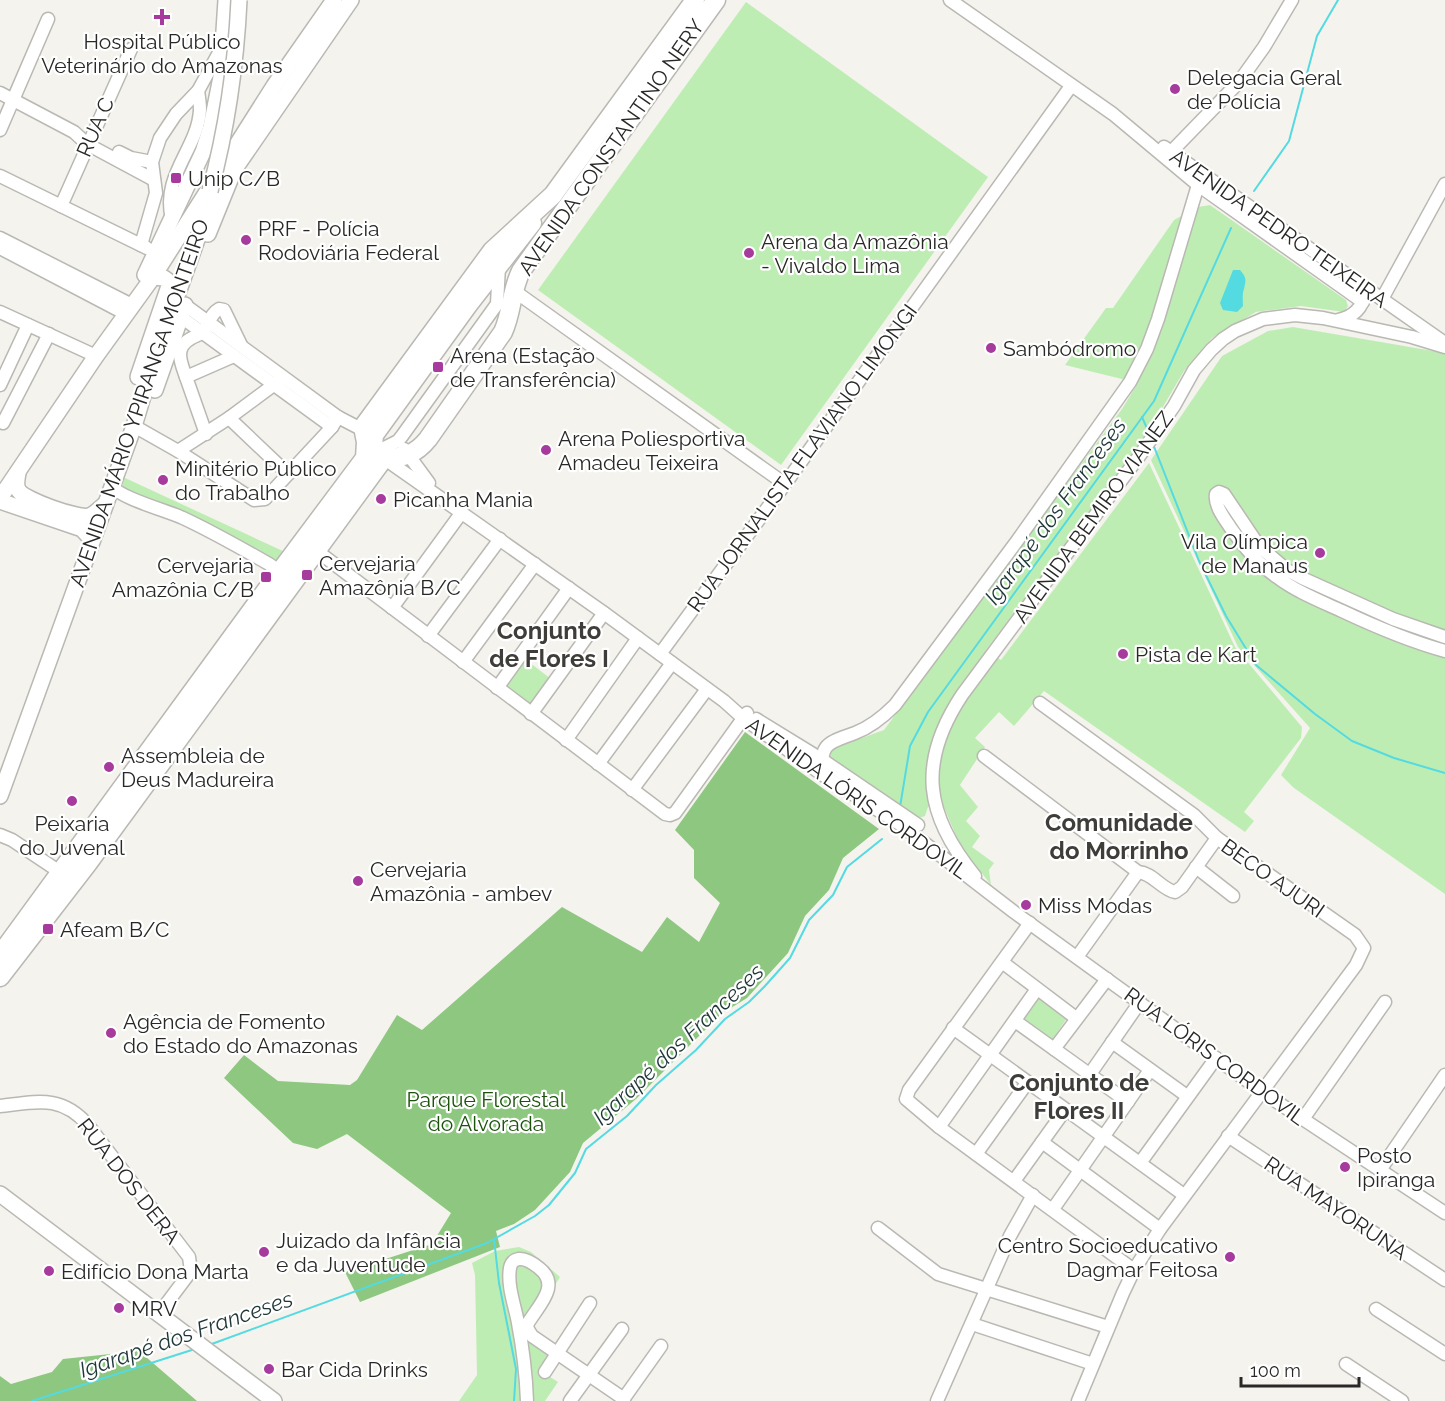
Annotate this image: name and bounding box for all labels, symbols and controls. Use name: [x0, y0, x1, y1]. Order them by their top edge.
marker: Hospital Público Veterinário do Amazonas: [153, 8, 171, 26]
street label: AVENIDA CONSTANTINO NERY: [513, 14, 709, 280]
place label: Hospital Público Veterinário do Amazonas: [41, 29, 283, 78]
place label: Delegacia Geral de Polícia: [1187, 65, 1342, 114]
marker: Delegacia Geral de Polícia: [1168, 82, 1182, 96]
street label: RUA C: [71, 93, 119, 161]
street label: AVENIDA PEDRO TEIXEIRA: [1165, 143, 1393, 313]
place label: Unip C/B: [188, 166, 280, 191]
marker: Unip C/B: [169, 171, 183, 185]
street label: AVENIDA MÁRIO YPIRANGA MONTEIRO: [64, 216, 214, 590]
place label: PRF - Polícia Rodoviária Federal: [258, 216, 439, 265]
place label: Arena da Amazônia - Vivaldo Lima: [761, 229, 949, 278]
marker: PRF - Polícia Rodoviária Federal: [239, 233, 253, 247]
marker: Arena da Amazônia - Vivaldo Lima: [742, 246, 756, 260]
street label: RUA JORNALISTA FLAVIANO LIMONGI: [682, 299, 922, 617]
place label: Sambódromo: [1003, 336, 1136, 361]
marker: Sambódromo: [984, 341, 998, 355]
place label: Arena (Estação de Transferência): [450, 343, 616, 392]
marker: Arena (Estação de Transferência): [431, 360, 445, 374]
street label: AVENIDA BEMIRO VIANEZ: [1008, 406, 1178, 628]
water label: Igarapé dos Franceses: [979, 413, 1131, 609]
place label: Arena Poliesportiva Amadeu Teixeira: [558, 426, 746, 475]
marker: Arena Poliesportiva Amadeu Teixeira: [539, 443, 553, 457]
place label: Minitério Público do Trabalho: [175, 456, 337, 505]
marker: Minitério Público do Trabalho: [156, 473, 170, 487]
place label: Picanha Mania: [393, 487, 533, 512]
marker: Picanha Mania: [374, 492, 388, 506]
place label: Vila Olímpica de Manaus: [1181, 529, 1308, 578]
marker: Vila Olímpica de Manaus: [1313, 546, 1327, 560]
place label: Cervejaria Amazônia B/C: [319, 551, 461, 600]
place label: Cervejaria Amazônia C/B: [112, 553, 254, 602]
marker: Cervejaria Amazônia B/C: [300, 568, 314, 582]
marker: Cervejaria Amazônia C/B: [259, 570, 273, 584]
district label: Conjunto de Flores I: [489, 616, 609, 673]
place label: Pista de Kart: [1135, 642, 1257, 667]
marker: Pista de Kart: [1116, 647, 1130, 661]
street label: AVENIDA LÓRIS CORDOVIL: [741, 712, 973, 884]
place label: Assembleia de Deus Madureira: [121, 743, 274, 792]
marker: Assembleia de Deus Madureira: [102, 760, 116, 774]
marker: Peixaria do Juvenal: [65, 794, 79, 808]
district label: Comunidade do Morrinho: [1045, 808, 1193, 865]
place label: Peixaria do Juvenal: [19, 811, 125, 860]
street label: BECO AJURI: [1217, 833, 1329, 923]
place label: Cervejaria Amazônia - ambev: [370, 857, 552, 906]
marker: Cervejaria Amazônia - ambev: [351, 874, 365, 888]
place label: Miss Modas: [1038, 893, 1152, 918]
marker: Miss Modas: [1019, 898, 1033, 912]
place label: Afeam B/C: [60, 917, 169, 942]
marker: Afeam B/C: [41, 922, 55, 936]
water label: Igarapé dos Franceses: [587, 958, 769, 1130]
street label: RUA LÓRIS CORDOVIL: [1119, 982, 1311, 1130]
place label: Agência de Fomento do Estado do Amazonas: [123, 1009, 358, 1058]
marker: Agência de Fomento do Estado do Amazonas: [104, 1026, 118, 1040]
district label: Conjunto de Flores II: [1009, 1068, 1149, 1125]
park label: Parque Florestal do Alvorada: [407, 1087, 566, 1136]
street label: RUA DOS DERA: [72, 1113, 186, 1249]
place label: Posto Ipiranga: [1357, 1143, 1435, 1192]
street label: RUA MAYORUNA: [1260, 1151, 1412, 1265]
marker: Posto Ipiranga: [1338, 1160, 1352, 1174]
place label: Juizado da Infância e da Juventude: [276, 1228, 461, 1277]
place label: Centro Socioeducativo Dagmar Feitosa: [998, 1233, 1218, 1282]
marker: Juizado da Infância e da Juventude: [257, 1245, 271, 1259]
marker: Centro Socioeducativo Dagmar Feitosa: [1223, 1250, 1237, 1264]
place label: Edifício Dona Marta: [61, 1259, 249, 1284]
marker: Edifício Dona Marta: [42, 1264, 56, 1278]
water label: Igarapé dos Franceses: [76, 1285, 296, 1383]
place label: MRV: [131, 1296, 177, 1321]
marker: MRV: [112, 1301, 126, 1315]
scale bar: [1241, 1350, 1360, 1388]
place label: Bar Cida Drinks: [281, 1357, 428, 1382]
text: 100 m: [1250, 1360, 1301, 1381]
marker: Bar Cida Drinks: [262, 1362, 276, 1376]

